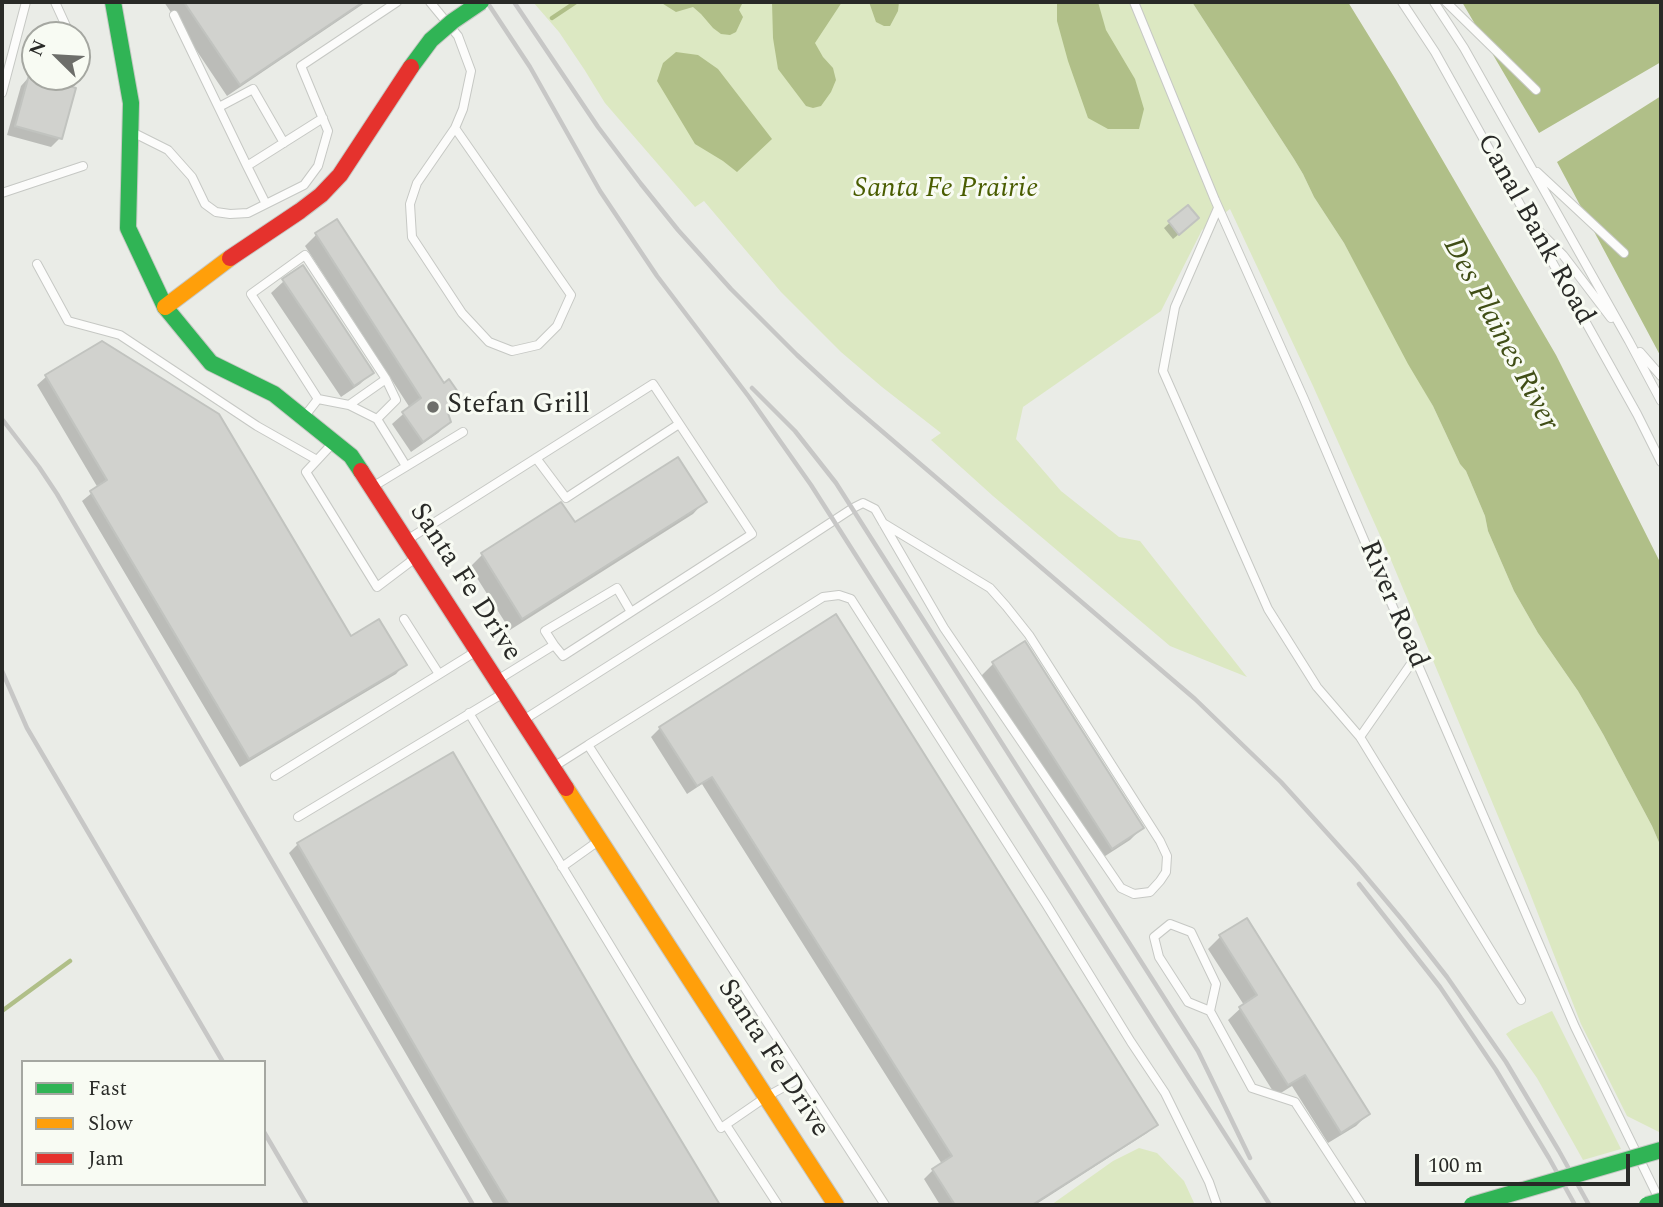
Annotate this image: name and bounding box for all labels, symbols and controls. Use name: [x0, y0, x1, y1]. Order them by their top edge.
north arrow: [21, 21, 91, 91]
text: N: [22, 35, 55, 61]
street label: Canal Bank Road: [1468, 129, 1600, 331]
park label: Santa Fe Prairie: [854, 174, 1038, 208]
water label: Des Plaines River: [1433, 232, 1565, 438]
place label: Stefan Grill: [447, 390, 590, 424]
marker: Stefan Grill: [425, 399, 441, 415]
street label: Santa Fe Drive: [400, 498, 528, 668]
street label: River Road: [1350, 536, 1434, 674]
street label: Santa Fe Drive: [708, 974, 836, 1144]
legend: [21, 1060, 266, 1186]
text: Fast: [88, 1073, 127, 1105]
text: Slow: [88, 1108, 132, 1140]
scale bar: [1418, 1140, 1633, 1184]
text: Jam: [88, 1143, 124, 1175]
text: 100 m: [1428, 1150, 1483, 1182]

